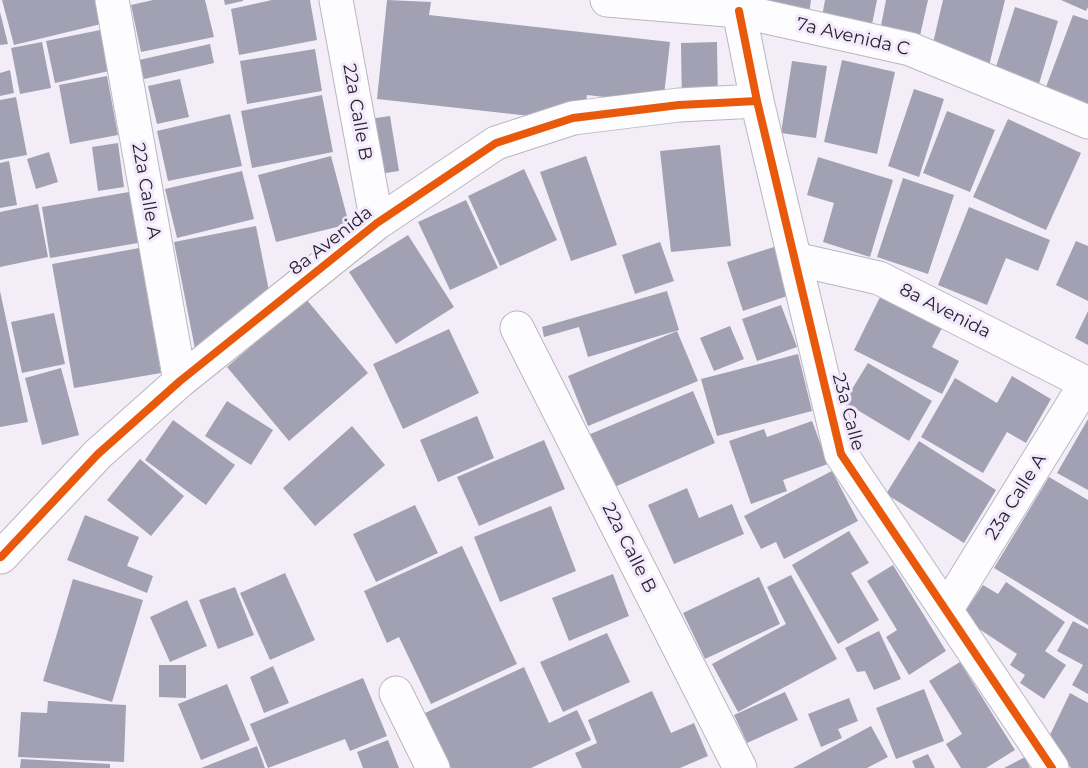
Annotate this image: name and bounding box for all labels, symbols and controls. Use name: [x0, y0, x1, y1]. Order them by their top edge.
street label: 7a Avenida C: [794, 14, 912, 60]
street label: 22a Calle B: [338, 62, 376, 162]
street label: 22a Calle A: [127, 141, 165, 241]
street label: 8a Avenida: [285, 202, 377, 280]
street label: 8a Avenida: [896, 279, 994, 343]
street label: 23a Calle: [827, 371, 869, 453]
street label: 23a Calle A: [981, 450, 1051, 544]
street label: 22a Calle B: [597, 499, 661, 597]

